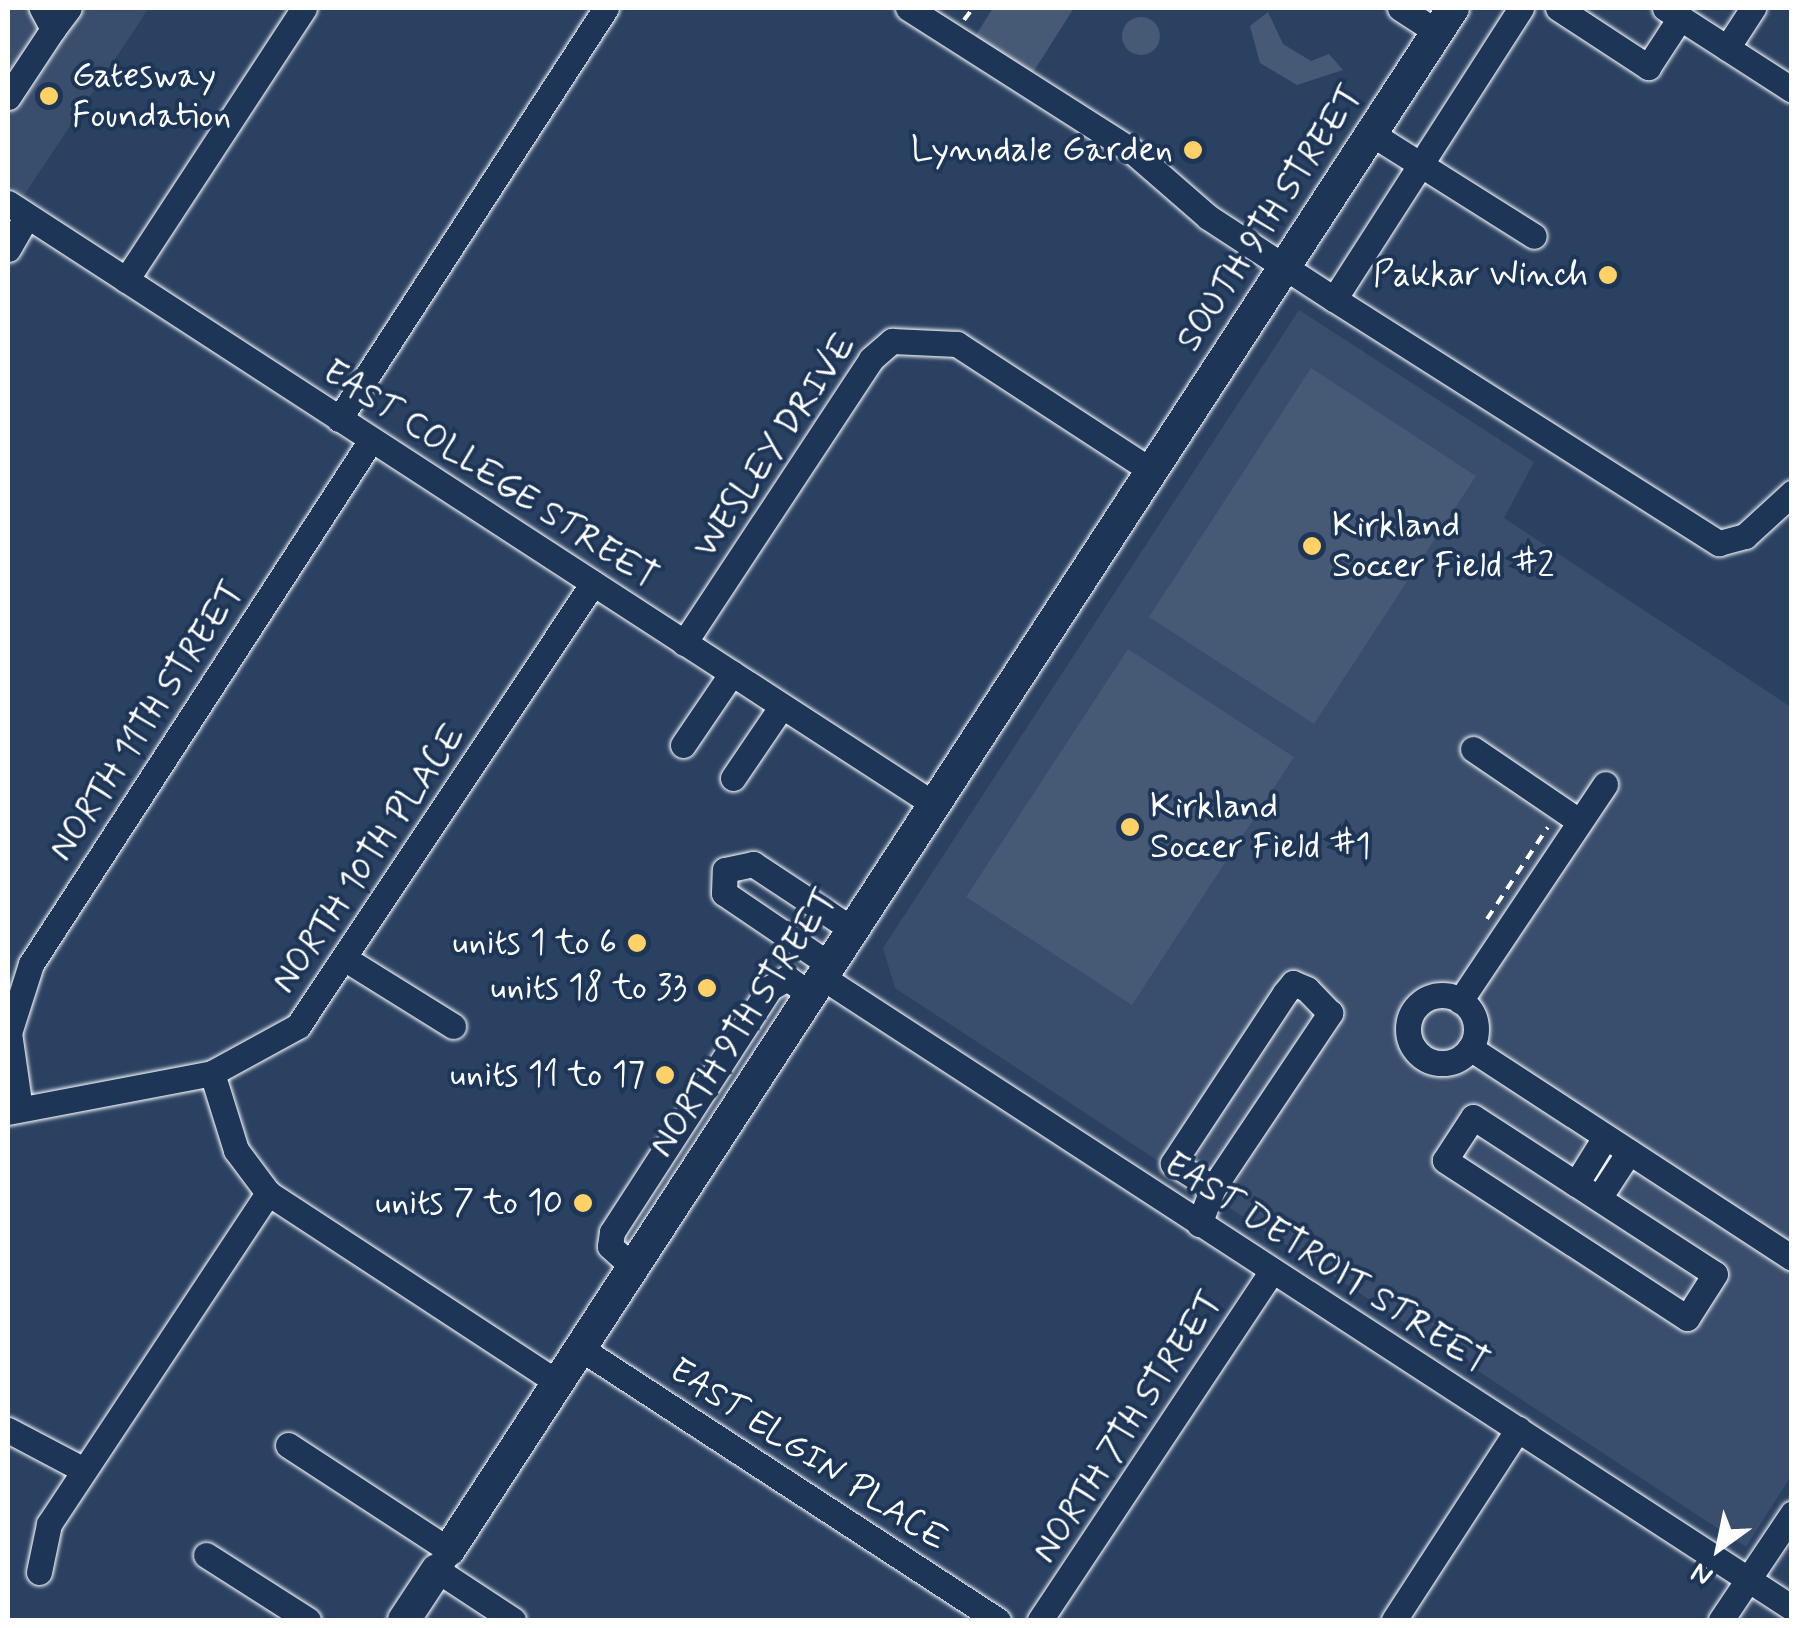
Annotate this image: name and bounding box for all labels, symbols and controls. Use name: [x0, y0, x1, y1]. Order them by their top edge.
place label: Gatesway Foundation: [72, 55, 231, 137]
street label: SOUTH 9TH STREET: [1167, 75, 1373, 361]
marker: Gatesway Foundation: [36, 83, 62, 109]
place label: Lynndale Garden: [917, 129, 1173, 171]
marker: Lynndale Garden: [1182, 139, 1204, 161]
place label: Pakkar Winch: [1378, 254, 1588, 296]
marker: Pakkar Winch: [1597, 264, 1619, 286]
street label: WESLEY DRIVE: [684, 326, 866, 566]
street label: EAST COLLEGE STREET: [314, 351, 666, 599]
place label: Kirkland Soccer Field #2: [1332, 505, 1556, 587]
marker: Kirkland Soccer Field #2: [1301, 535, 1323, 557]
street label: NORTH 11TH STREET: [40, 571, 254, 871]
street label: NORTH 10TH PLACE: [264, 718, 474, 1000]
place label: Kirkland Soccer Field #1: [1150, 786, 1372, 868]
marker: Kirkland Soccer Field #1: [1119, 816, 1141, 838]
street label: NORTH 9TH STREET: [640, 879, 848, 1167]
place label: units 1 to 6: [452, 922, 617, 964]
marker: units 1 to 6: [626, 932, 648, 954]
place label: units 18 to 33: [490, 967, 687, 1009]
marker: units 18 to 33: [696, 977, 718, 999]
place label: units 11 to 17: [450, 1054, 645, 1096]
marker: units 11 to 17: [654, 1064, 676, 1086]
street label: EAST DETROIT STREET: [1154, 1142, 1498, 1386]
place label: units 7 to 10: [375, 1182, 563, 1224]
marker: units 7 to 10: [572, 1192, 594, 1214]
street label: NORTH 7TH STREET: [1023, 1281, 1233, 1573]
street label: EAST ELGIN PLACE: [662, 1350, 954, 1560]
north arrow: [1669, 1498, 1769, 1598]
text: N: [1684, 1553, 1720, 1594]

